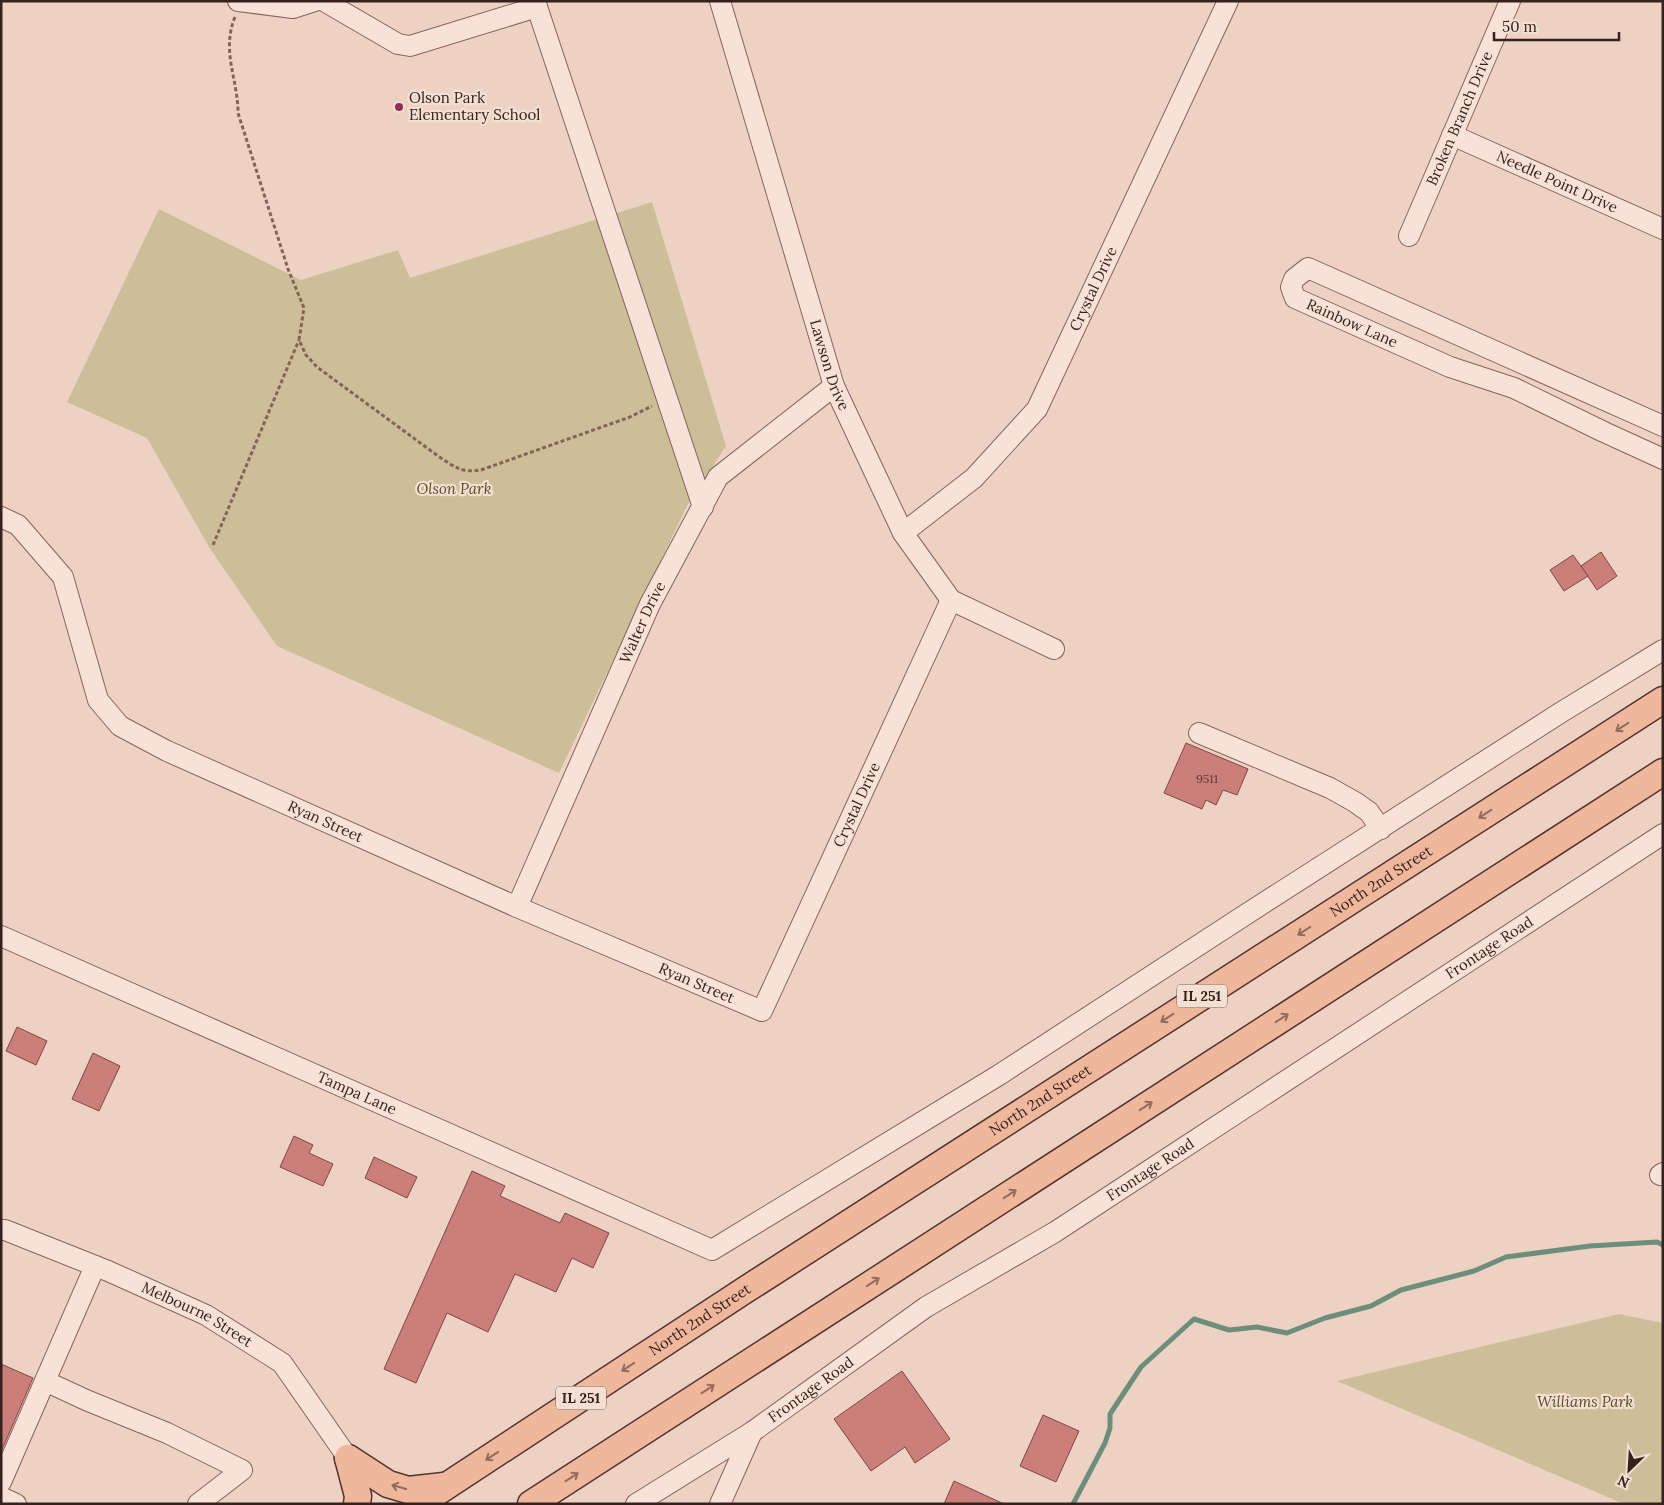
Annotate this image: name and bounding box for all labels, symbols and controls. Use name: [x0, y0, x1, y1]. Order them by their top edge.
scale bar: [1494, 10, 1619, 42]
text: 50 m: [1502, 17, 1537, 36]
street label: Broken Branch Drive: [1422, 48, 1496, 188]
place label: Olson Park Elementary School: [409, 88, 540, 124]
marker: Olson Park Elementary School: [393, 101, 405, 113]
street label: Needle Point Drive: [1494, 146, 1621, 217]
street label: Crystal Drive: [1065, 243, 1121, 334]
street label: Rainbow Lane: [1304, 294, 1401, 351]
street label: Lawson Drive: [806, 317, 854, 413]
park label: Olson Park: [417, 479, 492, 498]
street label: Walter Drive: [615, 578, 669, 666]
one-way arrow: [1615, 722, 1629, 732]
street label: Crystal Drive: [829, 759, 884, 850]
house number: 9511: [1196, 771, 1218, 786]
street label: Ryan Street: [285, 796, 366, 846]
one-way arrow: [1478, 809, 1492, 820]
street label: North 2nd Street: [1326, 841, 1436, 921]
street label: Frontage Road: [1442, 912, 1536, 983]
one-way arrow: [1297, 925, 1311, 936]
street label: Ryan Street: [656, 958, 738, 1007]
road number: IL 251: [1177, 984, 1227, 1008]
one-way arrow: [1275, 1012, 1289, 1022]
one-way arrow: [1161, 1014, 1175, 1024]
street label: North 2nd Street: [985, 1060, 1095, 1140]
street label: Tampa Lane: [314, 1067, 400, 1119]
one-way arrow: [1139, 1101, 1153, 1111]
street label: Frontage Road: [1103, 1134, 1198, 1205]
one-way arrow: [1002, 1189, 1016, 1199]
street label: Melbourne Street: [139, 1277, 256, 1351]
one-way arrow: [866, 1277, 880, 1288]
street label: North 2nd Street: [645, 1279, 754, 1360]
street label: Frontage Road: [764, 1352, 857, 1426]
one-way arrow: [621, 1361, 635, 1372]
one-way arrow: [701, 1384, 715, 1394]
road number: IL 251: [556, 1386, 606, 1410]
park label: Williams Park: [1537, 1392, 1633, 1411]
north arrow: [1604, 1445, 1654, 1495]
one-way arrow: [486, 1451, 500, 1461]
text: N: [1615, 1471, 1632, 1492]
one-way arrow: [564, 1472, 578, 1482]
one-way arrow: [392, 1482, 408, 1492]

